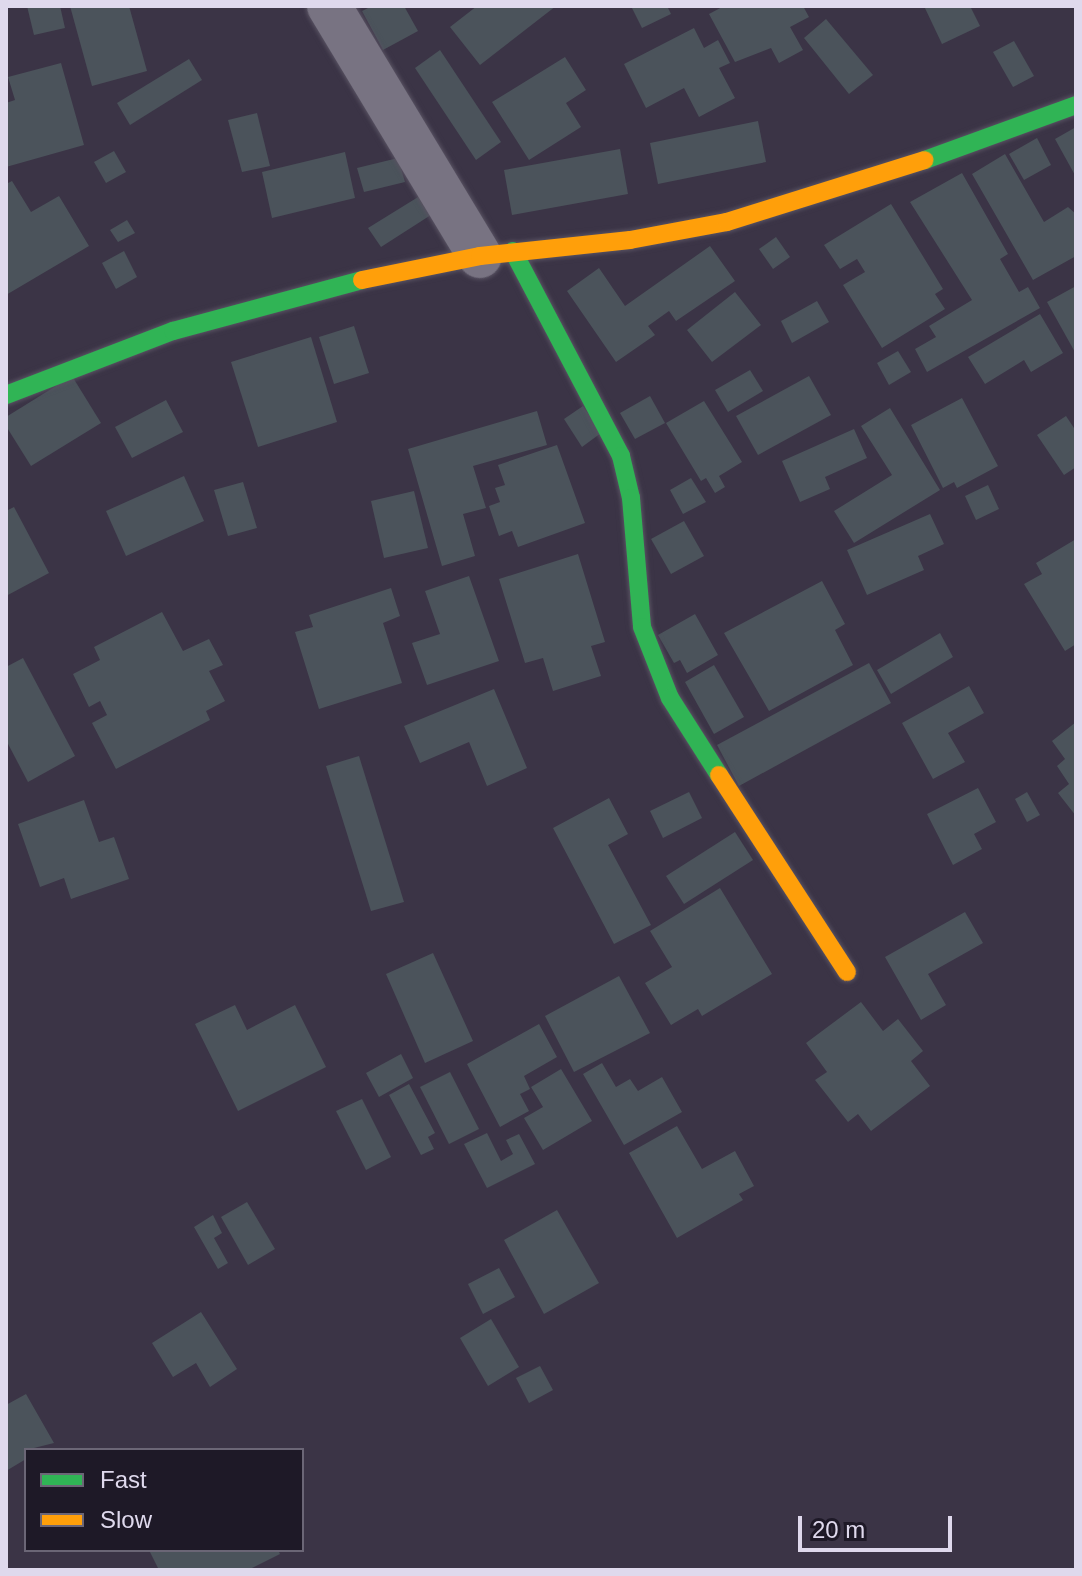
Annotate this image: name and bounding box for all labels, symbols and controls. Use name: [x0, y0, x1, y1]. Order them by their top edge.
legend: [24, 1448, 304, 1552]
text: Fast: [100, 1466, 147, 1493]
scale bar: [802, 1500, 956, 1550]
text: Slow: [100, 1506, 152, 1533]
text: 20 m: [812, 1516, 865, 1543]

